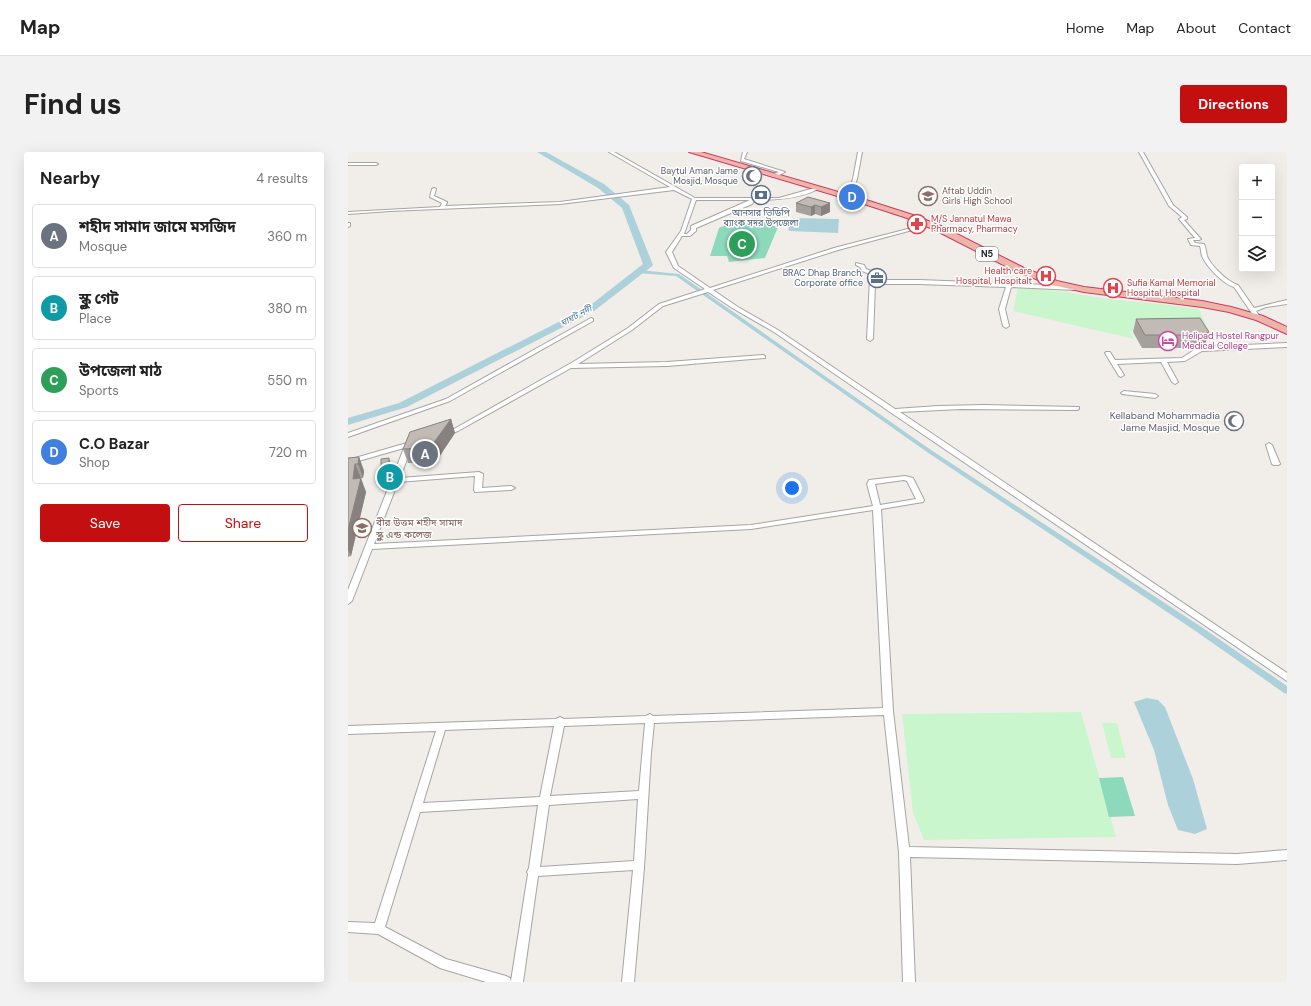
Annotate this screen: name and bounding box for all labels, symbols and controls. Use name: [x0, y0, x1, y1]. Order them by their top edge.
text: Map: [20, 15, 60, 40]
text: Home: [1066, 19, 1104, 37]
text: Map: [1126, 19, 1154, 37]
text: About: [1176, 19, 1216, 37]
text: Contact: [1238, 19, 1291, 37]
button: Directions: [1180, 85, 1287, 123]
text: Find us: [24, 86, 122, 123]
map controls: [1239, 164, 1275, 272]
button: +: [1239, 164, 1275, 200]
place label: Baytul Aman Jame Mosjid, Mosque: [661, 165, 738, 187]
mosque icon: Baytul Aman Jame Mosjid, Mosque: [741, 165, 763, 187]
text: Nearby: [40, 167, 100, 189]
text: 4 results: [256, 170, 308, 187]
pin: D: [839, 182, 865, 212]
bank icon: আনসার ভিডিপি ব্যাংক সদর উপজেলা: [750, 184, 772, 206]
school or university icon: Aftab Uddin Girls High School: [917, 185, 939, 207]
place label: Aftab Uddin Girls High School: [942, 185, 1012, 207]
button: −: [1239, 200, 1275, 236]
place label: আনসার ভিডিপি ব্যাংক সদর উপজেলা: [723, 207, 799, 229]
pharmacy icon: M/S Jannatul Mawa Pharmacy, Pharmacy: [906, 213, 928, 235]
place label: M/S Jannatul Mawa Pharmacy, Pharmacy: [931, 213, 1018, 235]
text: শহীদ সামাদ জামে মসজিদ: [79, 217, 236, 237]
text: A: [49, 228, 59, 245]
text: 360 m: [267, 228, 307, 245]
pin: C: [729, 229, 755, 259]
button: layers: [1239, 236, 1275, 272]
text: Mosque: [79, 238, 127, 255]
road number: N5: [976, 247, 998, 261]
place label: Health care Hospital, Hospitalt: [956, 265, 1032, 287]
hospital icon: Health care Hospital, Hospitalt: [1035, 265, 1057, 287]
place label: BRAC Dhap Branch, Corporate office: [783, 267, 863, 289]
office icon: BRAC Dhap Branch, Corporate office: [866, 267, 888, 289]
hospital icon: Sufia Kamal Memorial Hospital, Hospital: [1102, 277, 1124, 299]
place label: Sufia Kamal Memorial Hospital, Hospital: [1127, 277, 1215, 299]
text: স্কুল গেট: [79, 289, 119, 309]
text: B: [50, 300, 58, 317]
text: 380 m: [267, 300, 307, 317]
water label: ঘাঘট নদী: [558, 302, 595, 329]
text: Place: [79, 310, 111, 327]
hotel icon: Helipad Hostel Rangpur Medical College: [1157, 330, 1179, 352]
place label: Helipad Hostel Rangpur Medical College: [1182, 330, 1280, 352]
text: উপজেলা মাঠ: [79, 361, 162, 381]
text: C: [49, 372, 59, 389]
text: 550 m: [267, 372, 307, 389]
text: Sports: [79, 382, 119, 399]
place label: Kellaband Mohammadia Jame Masjid, Mosque: [1110, 409, 1220, 434]
mosque icon: Kellaband Mohammadia Jame Masjid, Mosque: [1223, 410, 1245, 432]
text: C.O Bazar: [79, 434, 149, 454]
pin: A: [412, 439, 438, 469]
text: D: [49, 444, 59, 461]
text: 720 m: [269, 444, 307, 461]
text: Shop: [79, 454, 110, 471]
pin: B: [377, 462, 403, 492]
your location: [782, 478, 802, 498]
button: Save: [40, 504, 170, 542]
button: Share: [178, 504, 308, 542]
place label: বীর উত্তম শহীদ সামাদ স্কুল এন্ড কলেজ: [375, 516, 463, 541]
school or university icon: বীর উত্তম শহীদ সামাদ স্কুল এন্ড কলেজ: [351, 517, 373, 539]

